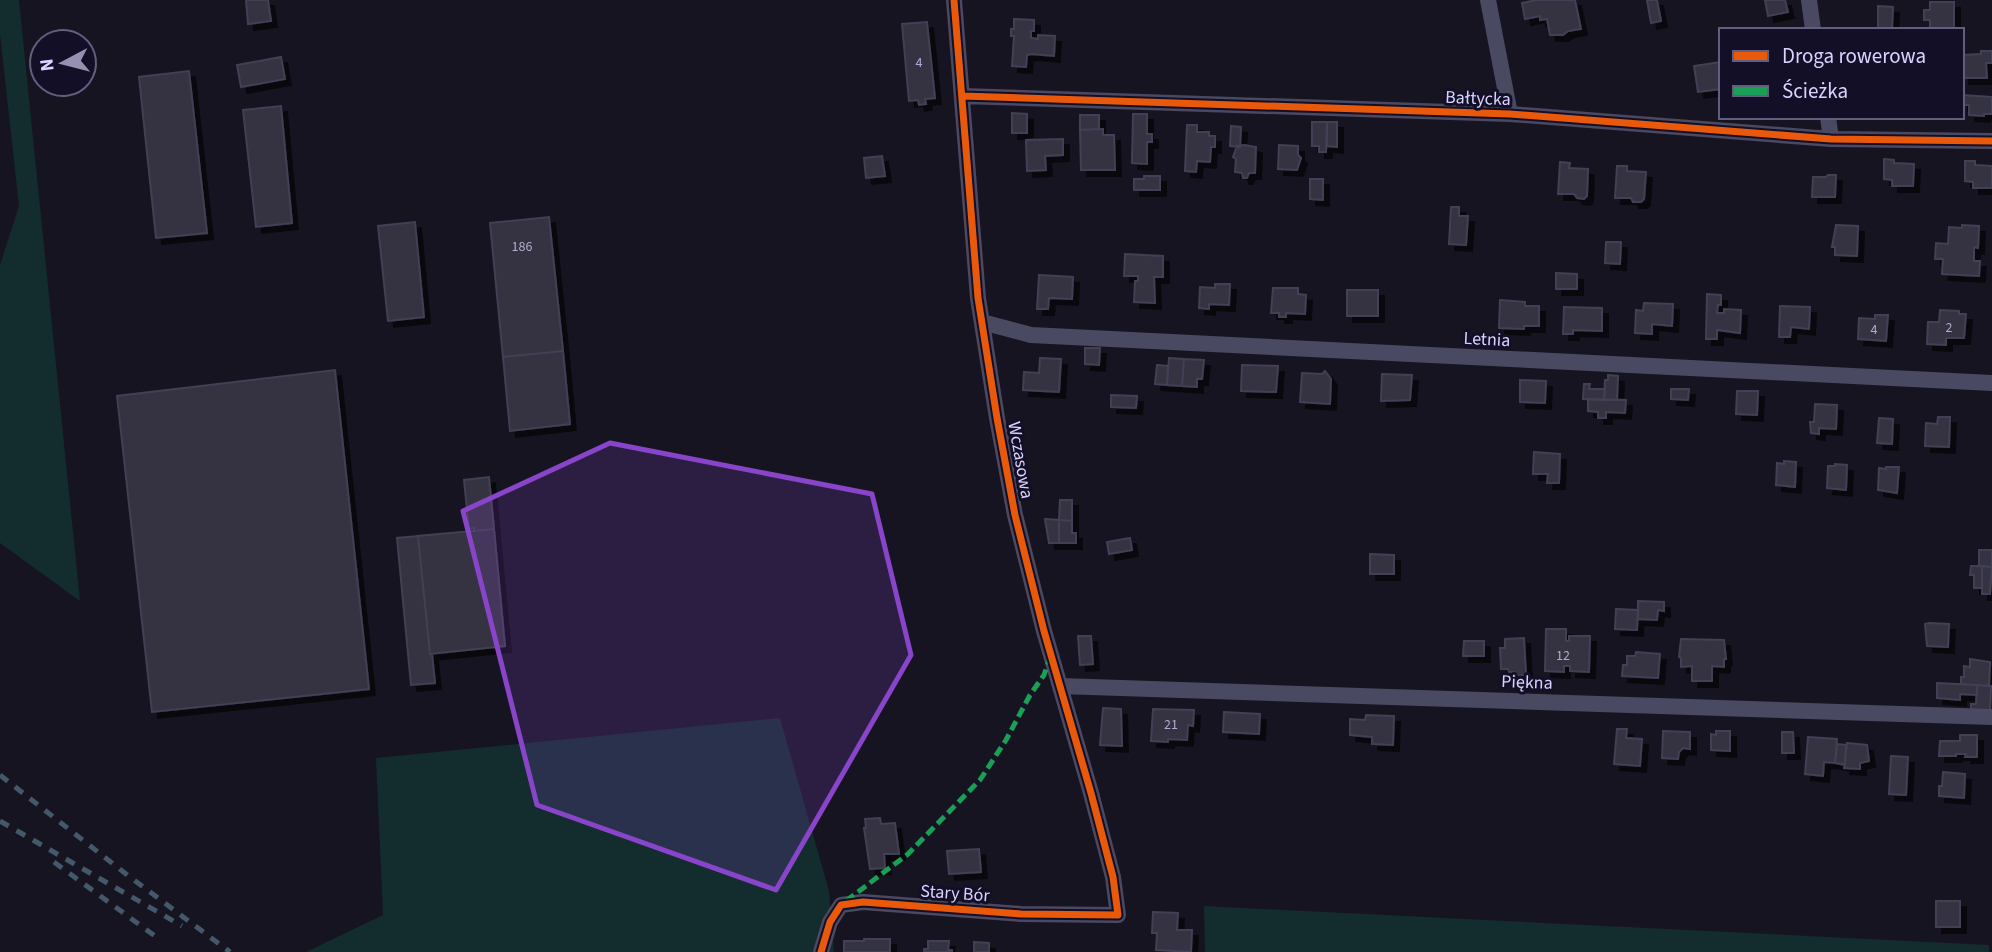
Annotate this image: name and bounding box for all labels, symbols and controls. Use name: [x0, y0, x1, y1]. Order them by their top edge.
north arrow: [28, 28, 98, 98]
legend: [1719, 28, 1964, 119]
text: Droga rowerowa: [1782, 41, 1926, 71]
house number: 4: [916, 53, 923, 73]
text: N: [33, 57, 62, 73]
text: Ścieżka: [1782, 76, 1848, 106]
street label: Bałtycka: [1445, 85, 1511, 112]
house number: 186: [512, 237, 532, 257]
house number: 2: [1946, 318, 1953, 338]
house number: 4: [1871, 320, 1878, 340]
street label: Letnia: [1463, 326, 1511, 353]
street label: Wczasowa: [1001, 420, 1040, 501]
house number: 12: [1556, 646, 1570, 666]
street label: Piękna: [1501, 669, 1553, 696]
house number: 21: [1164, 715, 1178, 735]
street label: Stary Bór: [920, 879, 991, 908]

